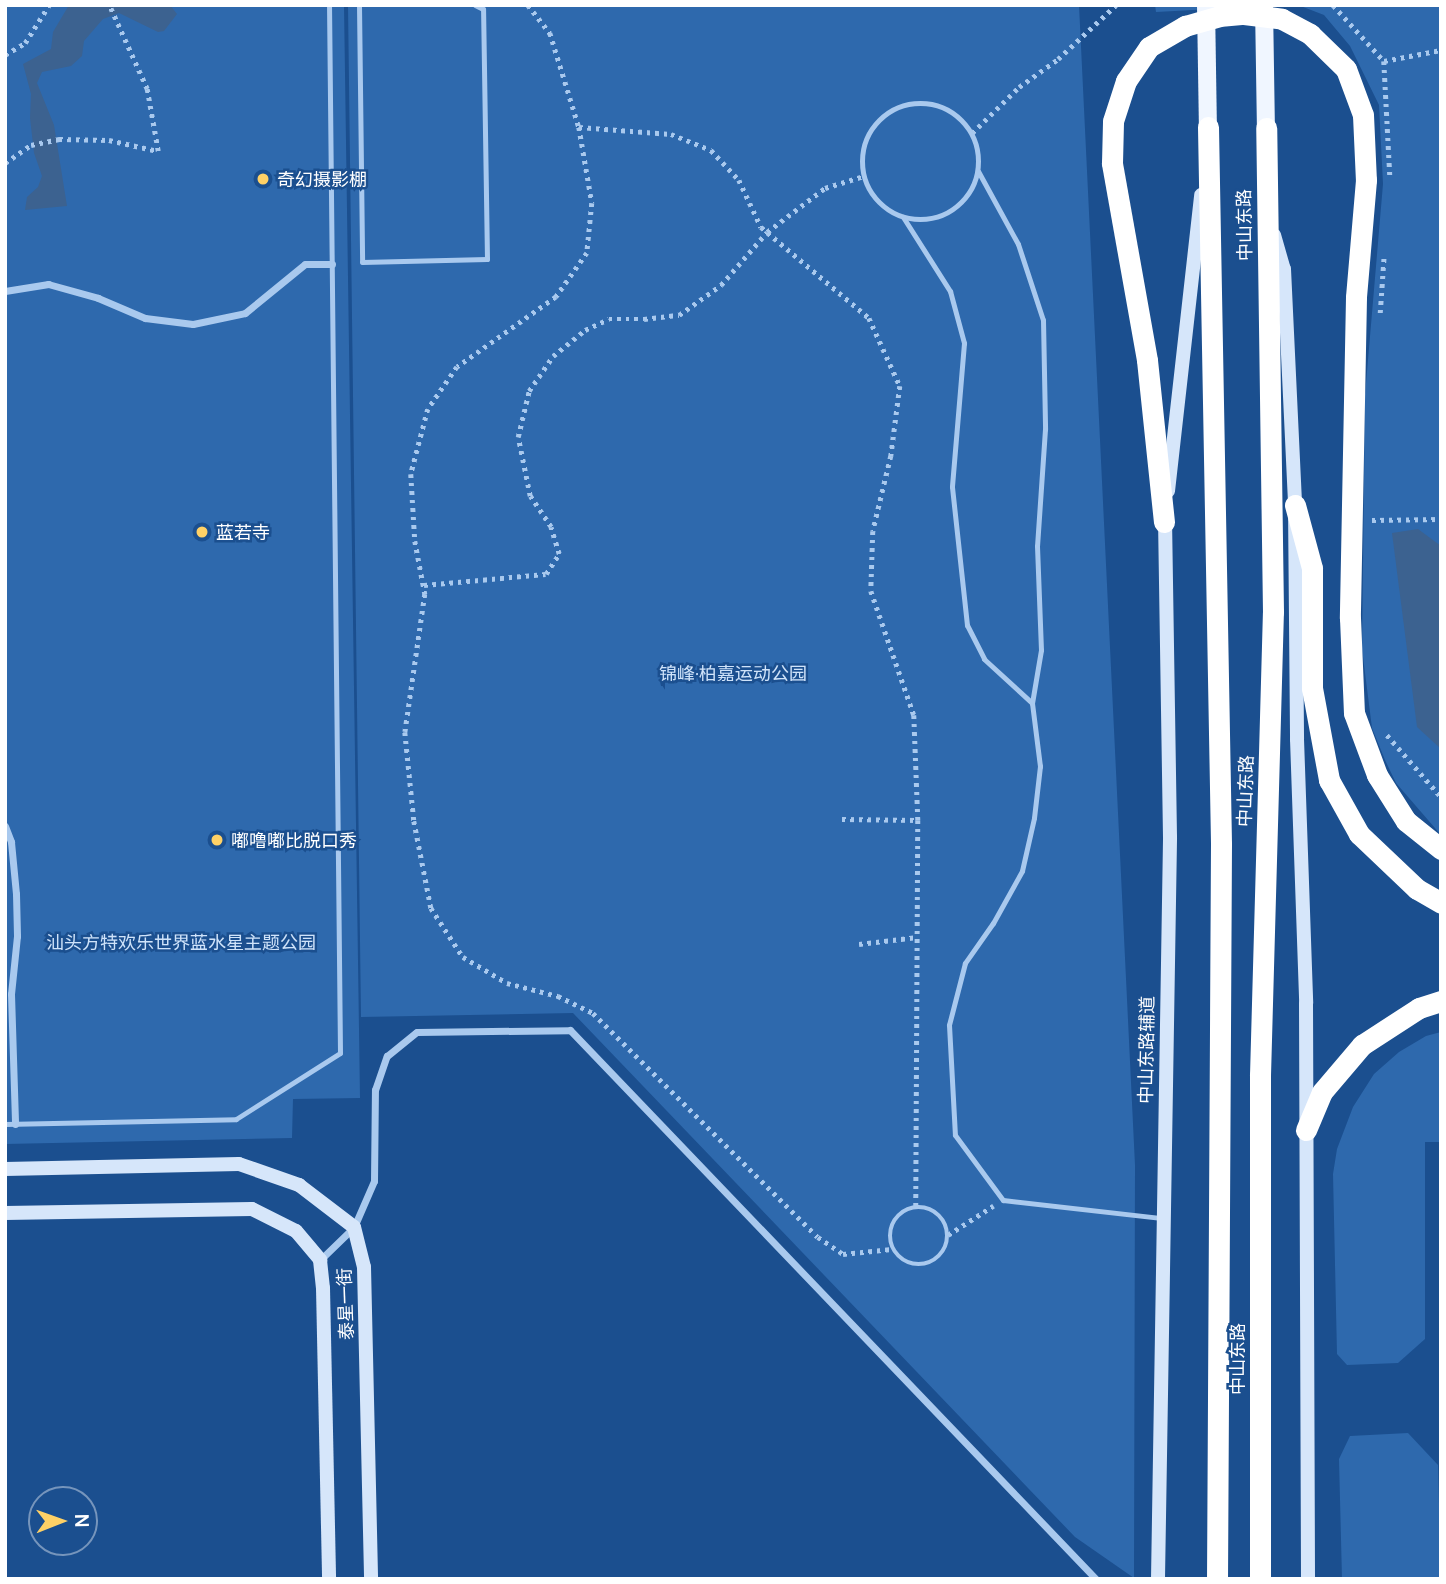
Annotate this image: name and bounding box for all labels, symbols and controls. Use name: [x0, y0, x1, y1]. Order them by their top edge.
place label: 奇幻摄影棚: [277, 168, 367, 190]
marker: 奇幻摄影棚: [255, 171, 271, 187]
street label: 中山东路: [1233, 189, 1255, 261]
place label: 蓝若寺: [216, 521, 270, 543]
marker: 蓝若寺: [194, 524, 210, 540]
park label: 锦峰·柏嘉运动公园: [659, 662, 807, 684]
street label: 中山东路: [1233, 755, 1257, 827]
place label: 嘟噜嘟比脱口秀: [231, 829, 357, 851]
marker: 嘟噜嘟比脱口秀: [209, 832, 225, 848]
park label: 汕头方特欢乐世界蓝水星主题公园: [46, 931, 316, 953]
street label: 中山东路辅道: [1134, 996, 1158, 1104]
street label: 泰星一街: [333, 1268, 357, 1340]
street label: 中山东路: [1226, 1323, 1248, 1395]
north arrow: [28, 1486, 98, 1556]
text: N: [69, 1514, 95, 1528]

